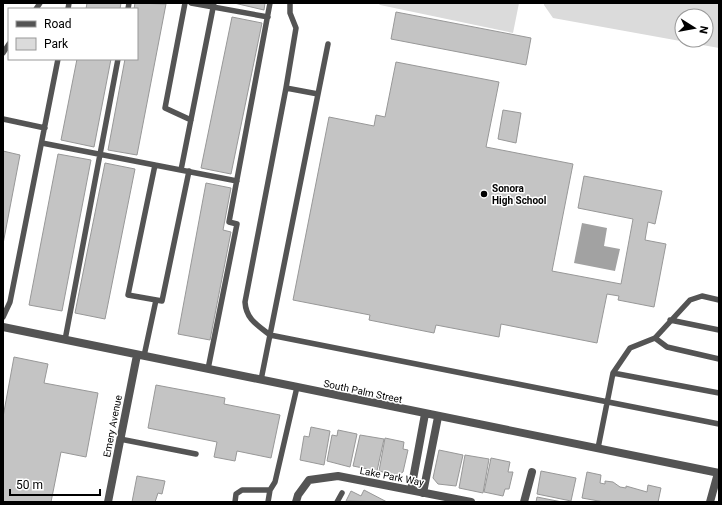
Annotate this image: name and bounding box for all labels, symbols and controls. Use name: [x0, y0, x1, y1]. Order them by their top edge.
legend: [8, 8, 138, 60]
north arrow: [674, 8, 714, 48]
text: Road: [44, 17, 72, 31]
text: N: [696, 25, 710, 35]
text: Park: [44, 37, 69, 51]
place label: Sonora High School: [492, 183, 547, 206]
marker: Sonora High School: [479, 189, 489, 199]
street label: South Palm Street: [323, 378, 403, 405]
street label: Emery Avenue: [101, 394, 124, 458]
street label: Lake Park Way: [359, 465, 425, 488]
scale bar: [10, 471, 100, 497]
text: 50 m: [16, 478, 43, 492]

